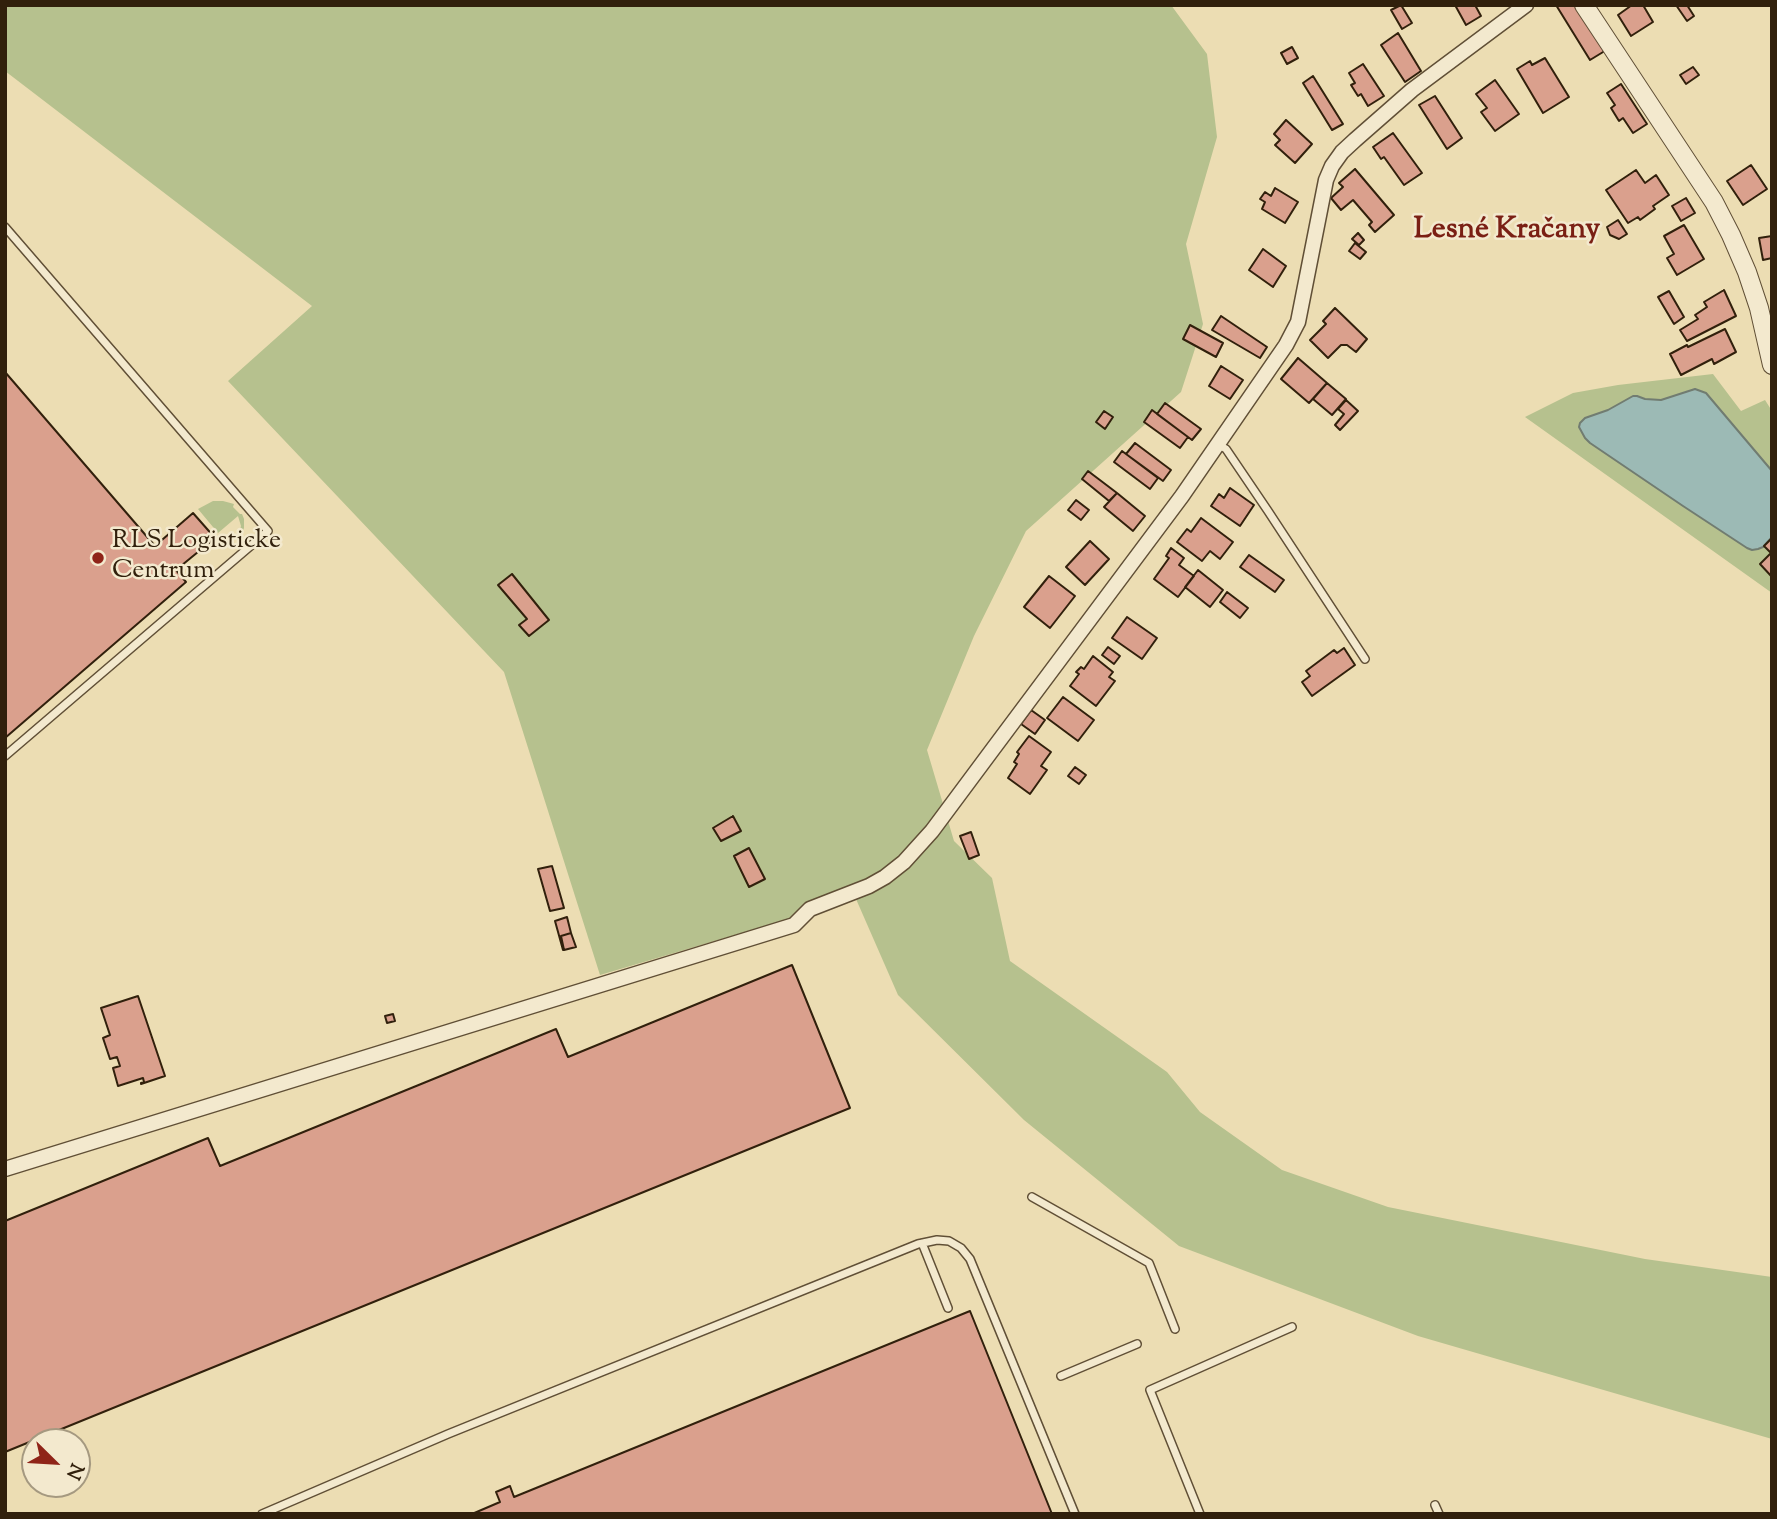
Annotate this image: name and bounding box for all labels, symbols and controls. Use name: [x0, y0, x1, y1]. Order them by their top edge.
district label: Lesné Kračany: [1414, 214, 1600, 250]
place label: RLS Logisticke Centrum: [112, 527, 281, 588]
marker: RLS Logisticke Centrum: [90, 550, 106, 566]
north arrow: [21, 1428, 91, 1498]
text: N: [58, 1459, 89, 1483]

